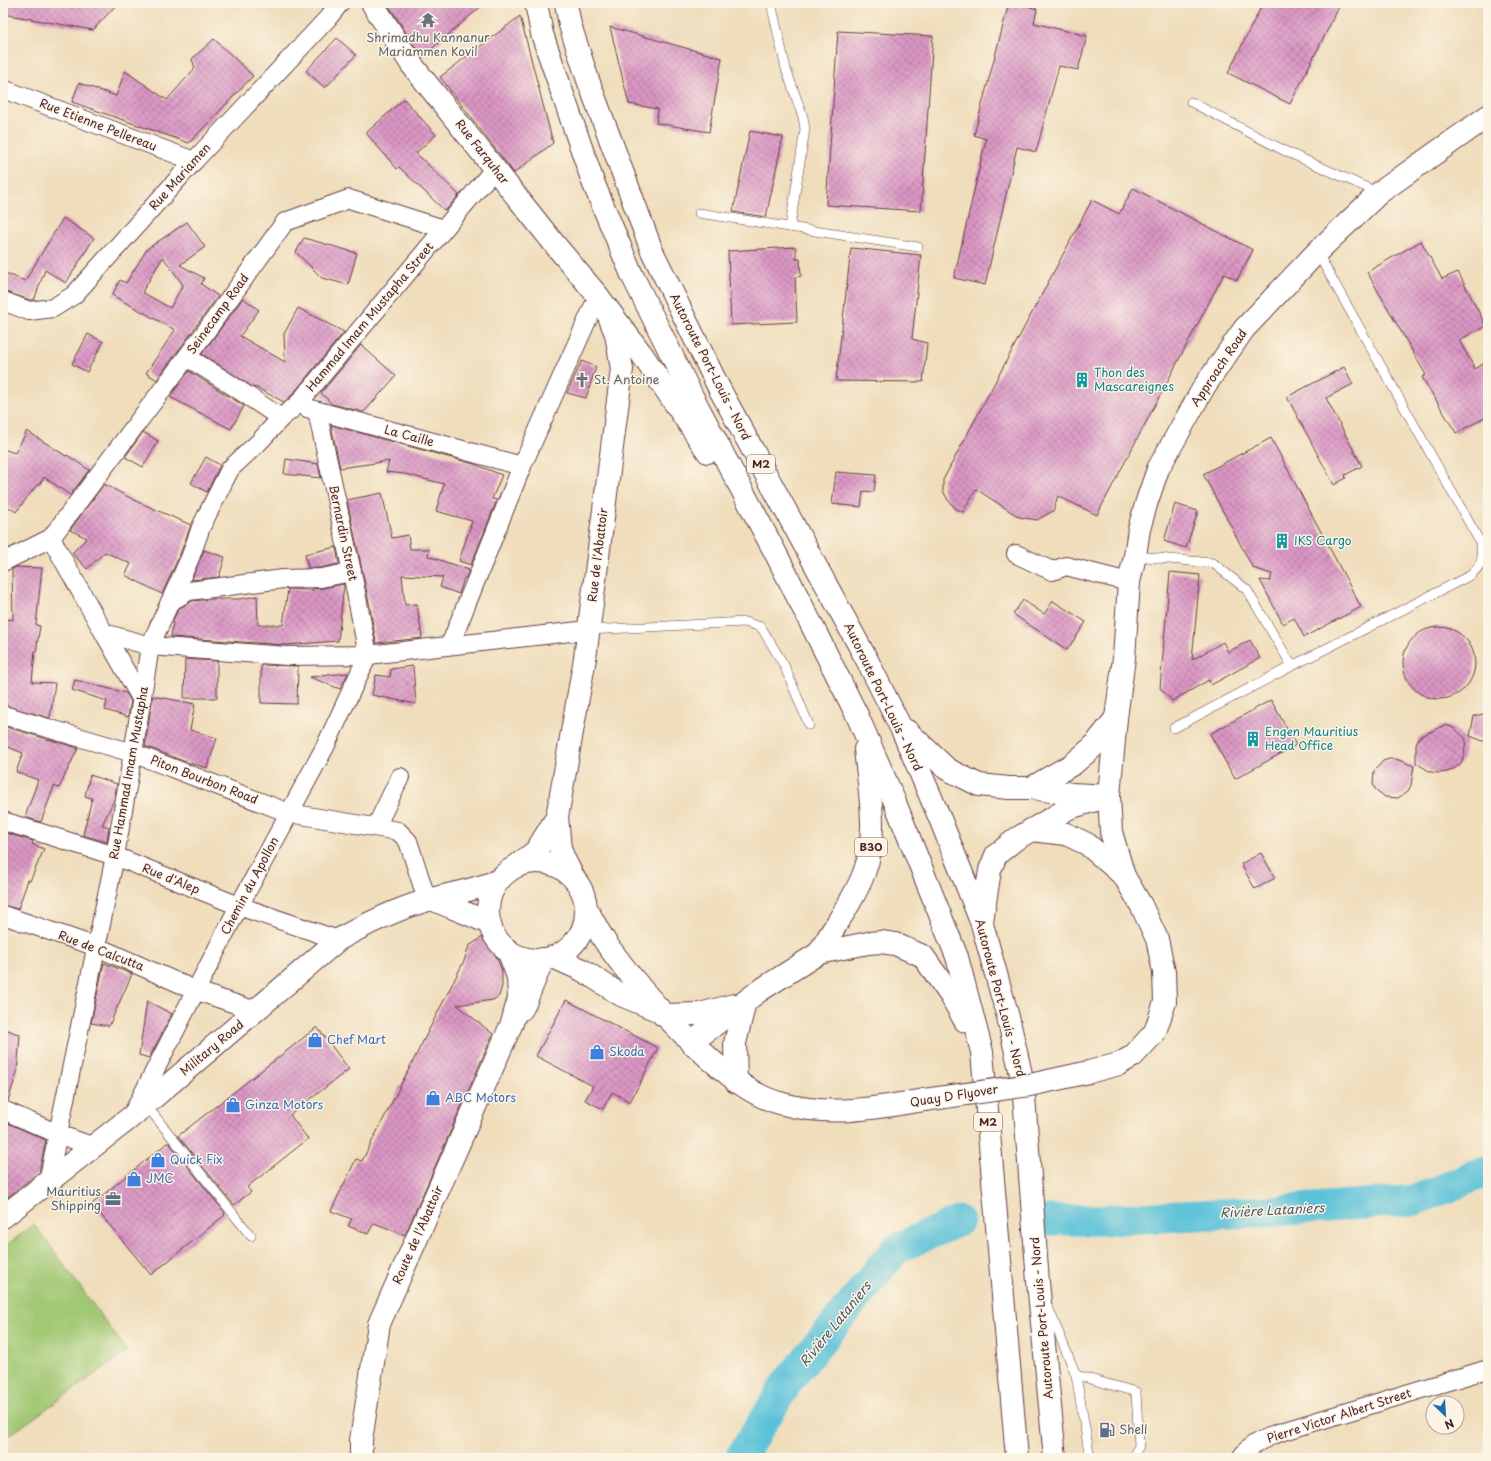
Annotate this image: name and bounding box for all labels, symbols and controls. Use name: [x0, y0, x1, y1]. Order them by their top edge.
temple icon: Shrimadhu Kannanur Mariammen Kovil: [419, 11, 437, 29]
place label: Shrimadhu Kannanur Mariammen Kovil: [366, 28, 490, 60]
street label: Rue Etienne Pellereau: [37, 93, 160, 155]
street label: Rue Farquhar: [452, 115, 514, 188]
street label: Rue Mariamen: [144, 139, 214, 214]
street label: Hammad Imam Mustapha Street: [301, 238, 437, 395]
street label: Seinecamp Road: [182, 270, 253, 357]
street label: Autoroute Port-Louis - Nord: [666, 290, 756, 443]
street label: Approach Road: [1186, 325, 1251, 410]
place label: Thon des Mascareignes: [1094, 363, 1174, 395]
place label: St. Antoine: [594, 370, 660, 388]
church icon: St. Antoine: [573, 371, 591, 389]
building icon: Thon des Mascareignes: [1073, 371, 1091, 389]
street label: La Caille: [382, 420, 437, 450]
road number: M2: [747, 455, 775, 473]
street label: Bernardin Street: [325, 483, 363, 583]
street label: Rue de l'Abattoir: [582, 506, 612, 603]
place label: IKS Cargo: [1294, 531, 1352, 549]
building icon: IKS Cargo: [1273, 532, 1291, 550]
street label: Autoroute Port-Louis - Nord: [840, 619, 928, 774]
street label: Rue Hammad Imam Mustapha: [104, 684, 152, 861]
place label: Engen Mauritius Head Office: [1265, 722, 1359, 754]
building icon: Engen Mauritius Head Office: [1244, 730, 1262, 748]
street label: Piton Bourbon Road: [148, 750, 261, 808]
street label: Chemin du Apollon: [216, 833, 283, 938]
road number: B30: [855, 838, 887, 856]
street label: Rue d'Alep: [140, 858, 203, 898]
street label: Autoroute Port-Louis - Nord: [971, 917, 1031, 1079]
street label: Rue de Calcutta: [56, 925, 147, 975]
street label: Military Road: [176, 1015, 247, 1079]
place label: Chef Mart: [327, 1030, 386, 1048]
shop icon: Chef Mart: [306, 1031, 324, 1049]
place label: Skoda: [609, 1042, 645, 1060]
shop icon: Skoda: [588, 1043, 606, 1061]
street label: Quay D Flyover: [909, 1079, 1000, 1111]
place label: ABC Motors: [445, 1088, 516, 1106]
shop icon: ABC Motors: [424, 1089, 442, 1107]
place label: Ginza Motors: [245, 1095, 324, 1113]
shop icon: Ginza Motors: [224, 1096, 242, 1114]
road number: M2: [974, 1113, 1002, 1131]
place label: Quick Fix: [170, 1150, 223, 1168]
shop icon: Quick Fix: [149, 1151, 167, 1169]
place label: JMC: [146, 1169, 174, 1187]
shop icon: JMC: [125, 1170, 143, 1188]
place label: Mauritius Shipping: [46, 1182, 102, 1214]
street label: Route de l'Abattoir: [387, 1182, 447, 1287]
office icon: Mauritius Shipping: [104, 1190, 122, 1208]
water label: Rivière Lataniers: [1219, 1197, 1326, 1222]
street label: Autoroute Port-Louis - Nord: [1025, 1236, 1057, 1400]
water label: Rivière Lataniers: [794, 1276, 876, 1370]
street label: Pierre Victor Albert Street: [1264, 1383, 1413, 1447]
north arrow: [1425, 1395, 1465, 1435]
text: N: [1442, 1415, 1457, 1434]
place label: Shell: [1119, 1420, 1147, 1438]
fuel station icon: Shell: [1098, 1421, 1116, 1439]

